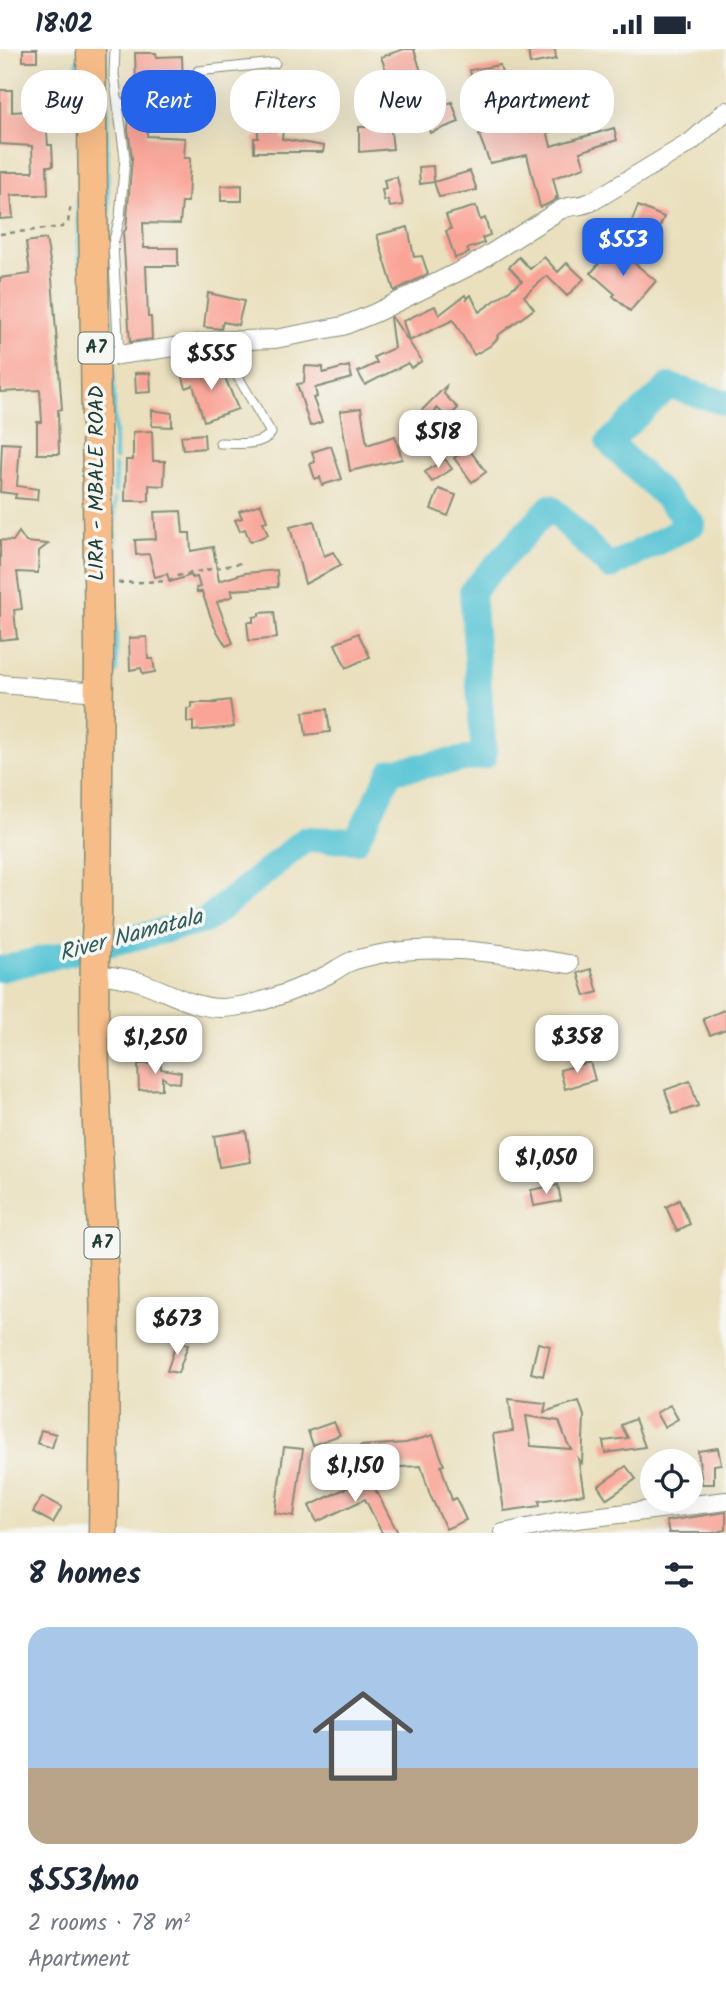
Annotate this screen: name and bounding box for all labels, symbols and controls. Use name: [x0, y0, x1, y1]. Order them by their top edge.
text: 18:02: [35, 4, 93, 46]
chip: Buy: [21, 70, 107, 133]
chip: Rent: [121, 70, 216, 133]
chip: Filters: [230, 70, 340, 133]
chip: New: [354, 70, 446, 133]
chip: Apartment: [460, 70, 614, 133]
pin: $553: [582, 219, 664, 278]
text: $553: [598, 223, 648, 259]
road number: A7: [78, 333, 114, 363]
pin: $555: [170, 333, 252, 392]
text: $555: [187, 337, 235, 373]
street label: LIRA - MBALE ROAD: [81, 385, 114, 581]
pin: $518: [397, 411, 479, 470]
text: $518: [415, 415, 461, 451]
water label: River Namatala: [55, 899, 209, 972]
pin: $358: [536, 1016, 618, 1075]
pin: $1,250: [98, 1017, 212, 1076]
text: $358: [551, 1020, 603, 1056]
text: $1,250: [123, 1021, 187, 1057]
pin: $1,050: [489, 1137, 603, 1196]
text: $1,050: [515, 1141, 577, 1177]
road number: A7: [84, 1227, 119, 1259]
pin: $673: [136, 1297, 218, 1357]
text: $673: [152, 1302, 202, 1338]
pin: $1,150: [298, 1445, 412, 1504]
text: $1,150: [327, 1449, 383, 1485]
map controls: [640, 1449, 703, 1512]
button: locate: [640, 1449, 703, 1512]
text: 8 homes: [28, 1551, 141, 1599]
icon: filters: [660, 1556, 698, 1594]
icon: home: [300, 1673, 426, 1799]
text: $553/mo: [28, 1858, 139, 1906]
text: 2 rooms · 78 m²: [28, 1906, 190, 1942]
text: Apartment: [28, 1942, 130, 1978]

